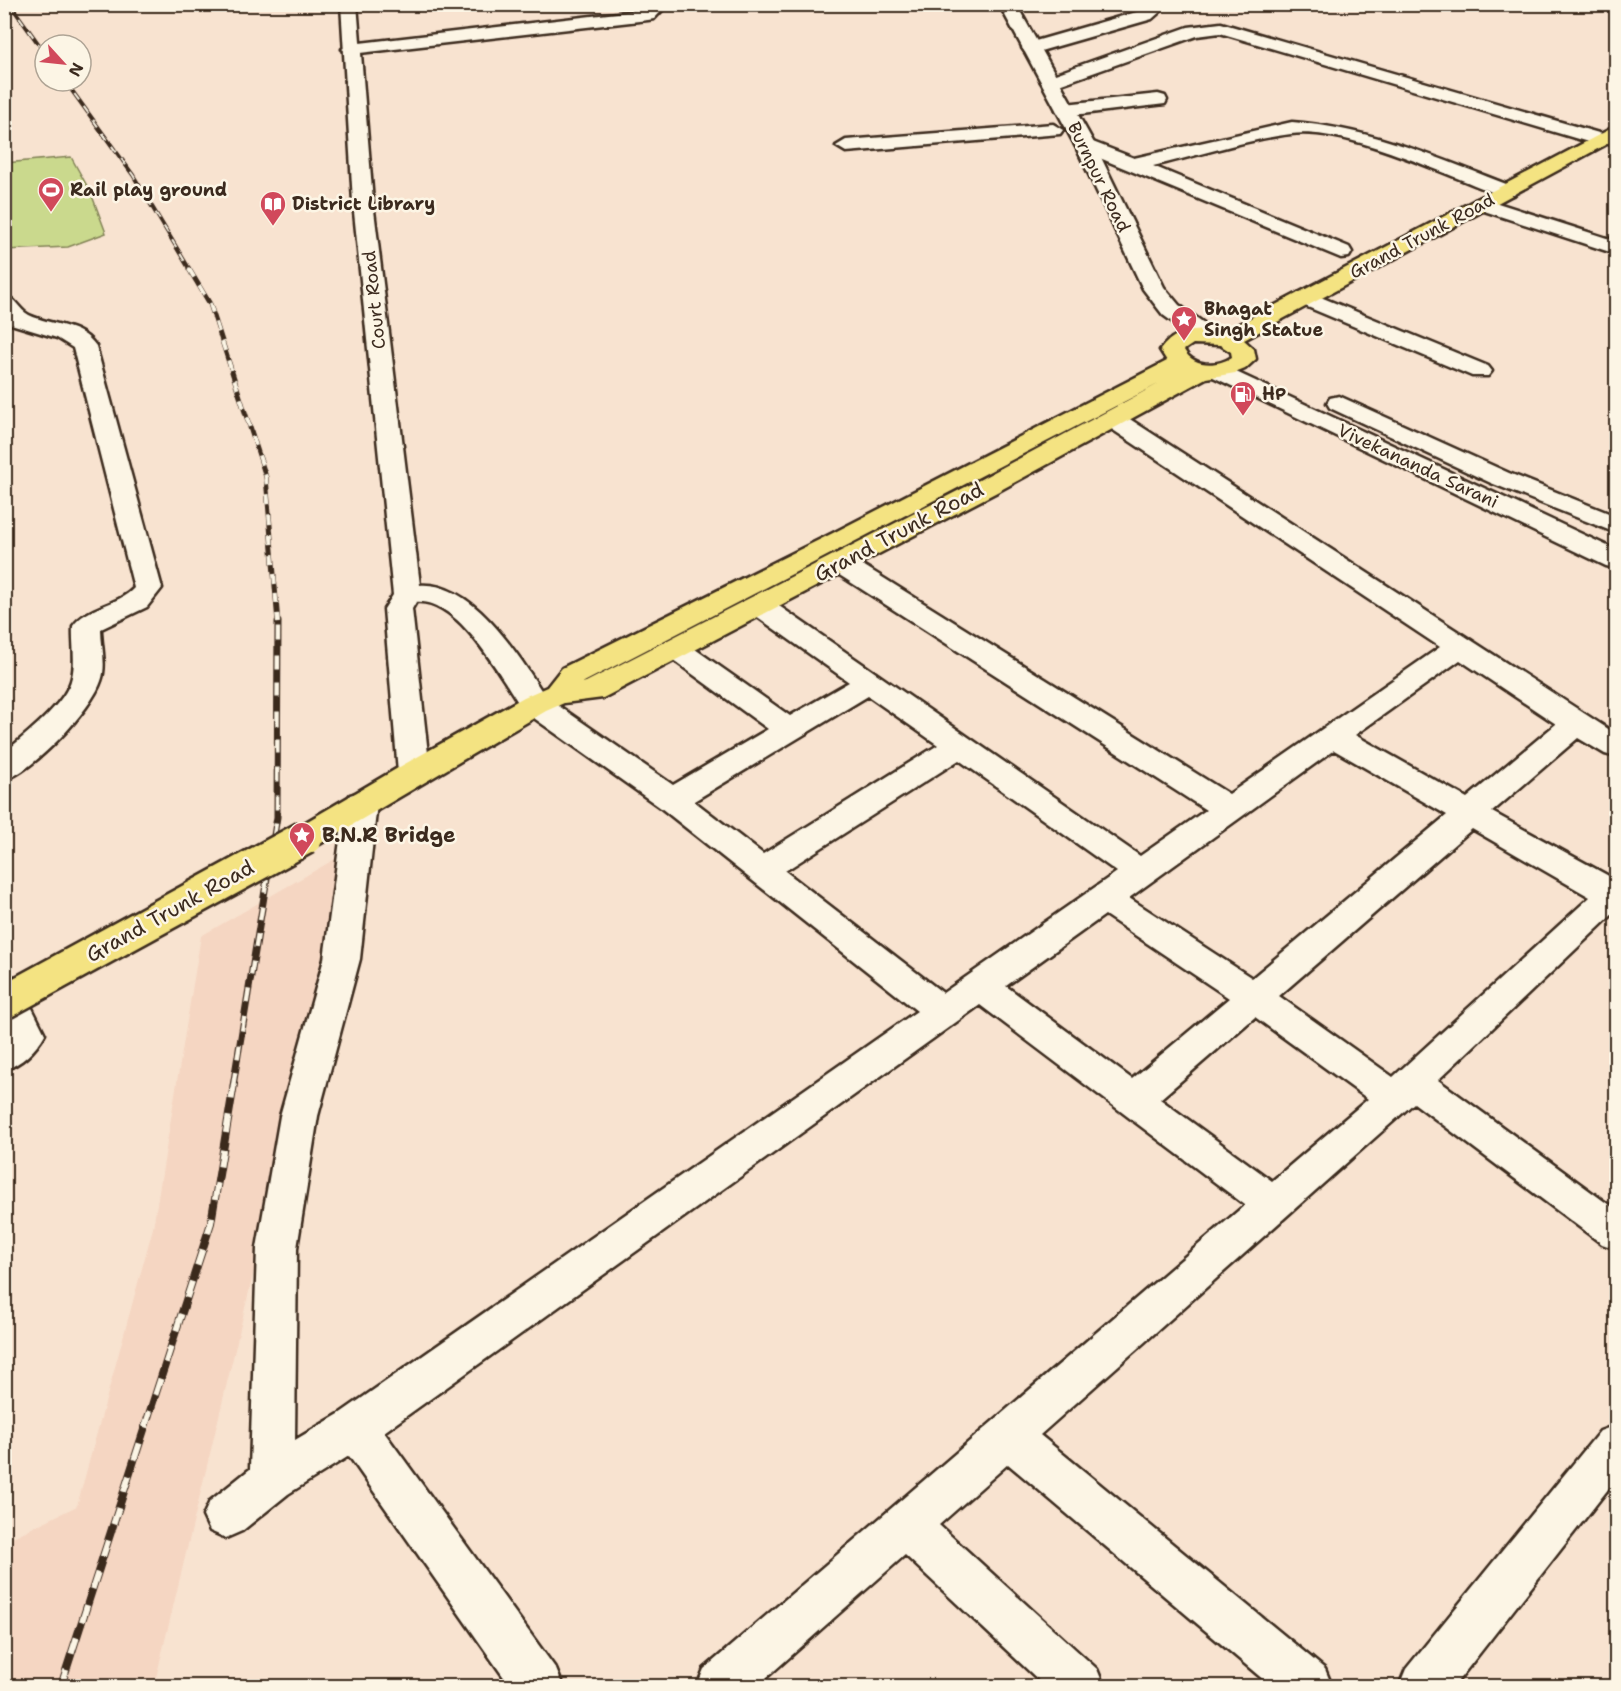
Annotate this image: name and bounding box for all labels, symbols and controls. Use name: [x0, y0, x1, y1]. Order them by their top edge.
north arrow: [33, 33, 93, 93]
text: N: [64, 59, 88, 80]
street label: Burnpur Road: [1062, 118, 1136, 236]
sports icon: Rail play ground: [36, 175, 66, 213]
place label: Rail play ground: [70, 178, 227, 202]
street label: Grand Trunk Road: [1345, 188, 1499, 284]
library icon: District Library: [258, 189, 288, 227]
place label: District Library: [292, 192, 435, 216]
street label: Court Road: [357, 250, 391, 350]
place label: Bhagat Singh Statue: [1204, 297, 1323, 342]
place icon: Bhagat Singh Statue: [1169, 304, 1199, 342]
fuel station icon: HP: [1228, 379, 1258, 417]
place label: HP: [1262, 382, 1286, 406]
street label: Vivekananda Sarani: [1334, 418, 1502, 514]
street label: Grand Trunk Road: [809, 476, 989, 588]
place icon: B.N.R Bridge: [287, 820, 317, 858]
place label: B.N.R Bridge: [322, 821, 456, 849]
street label: Grand Trunk Road: [81, 853, 259, 969]

